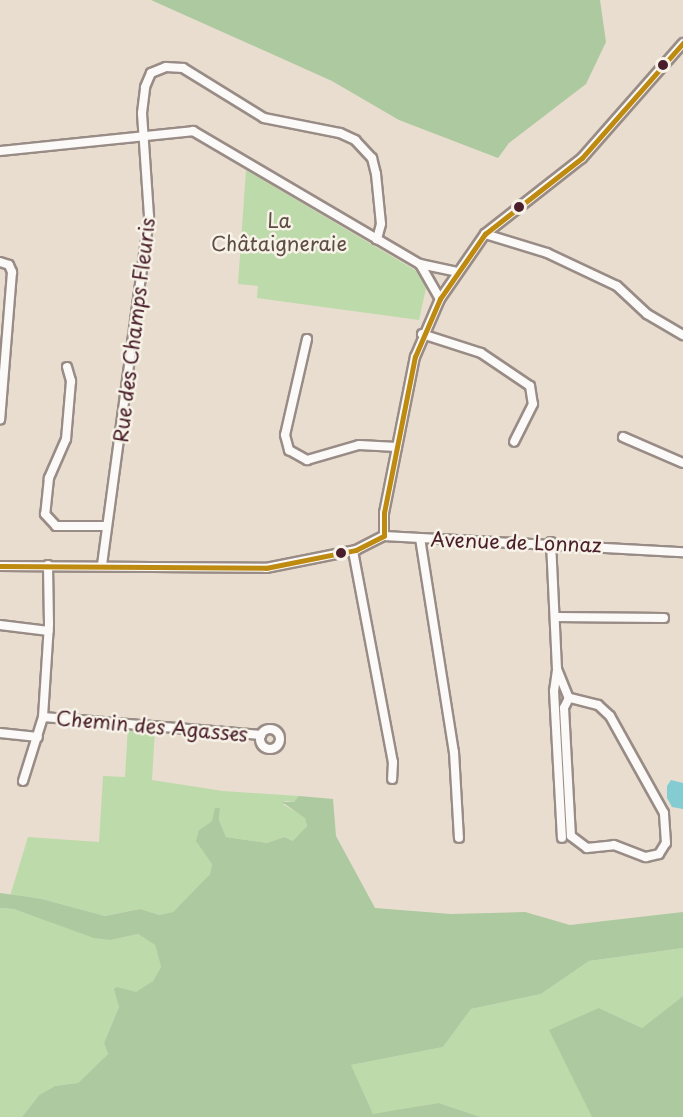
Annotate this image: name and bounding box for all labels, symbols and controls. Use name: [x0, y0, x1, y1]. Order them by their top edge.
unlabelled marker: [657, 59, 669, 71]
unlabelled marker: [513, 201, 525, 213]
park label: La Châtaigneraie: [211, 208, 347, 255]
street label: Rue des Champs Fleuris: [108, 215, 160, 445]
street label: Avenue de Lonnaz: [430, 527, 602, 557]
unlabelled marker: [335, 547, 347, 559]
street label: Chemin des Agasses: [54, 706, 250, 746]

